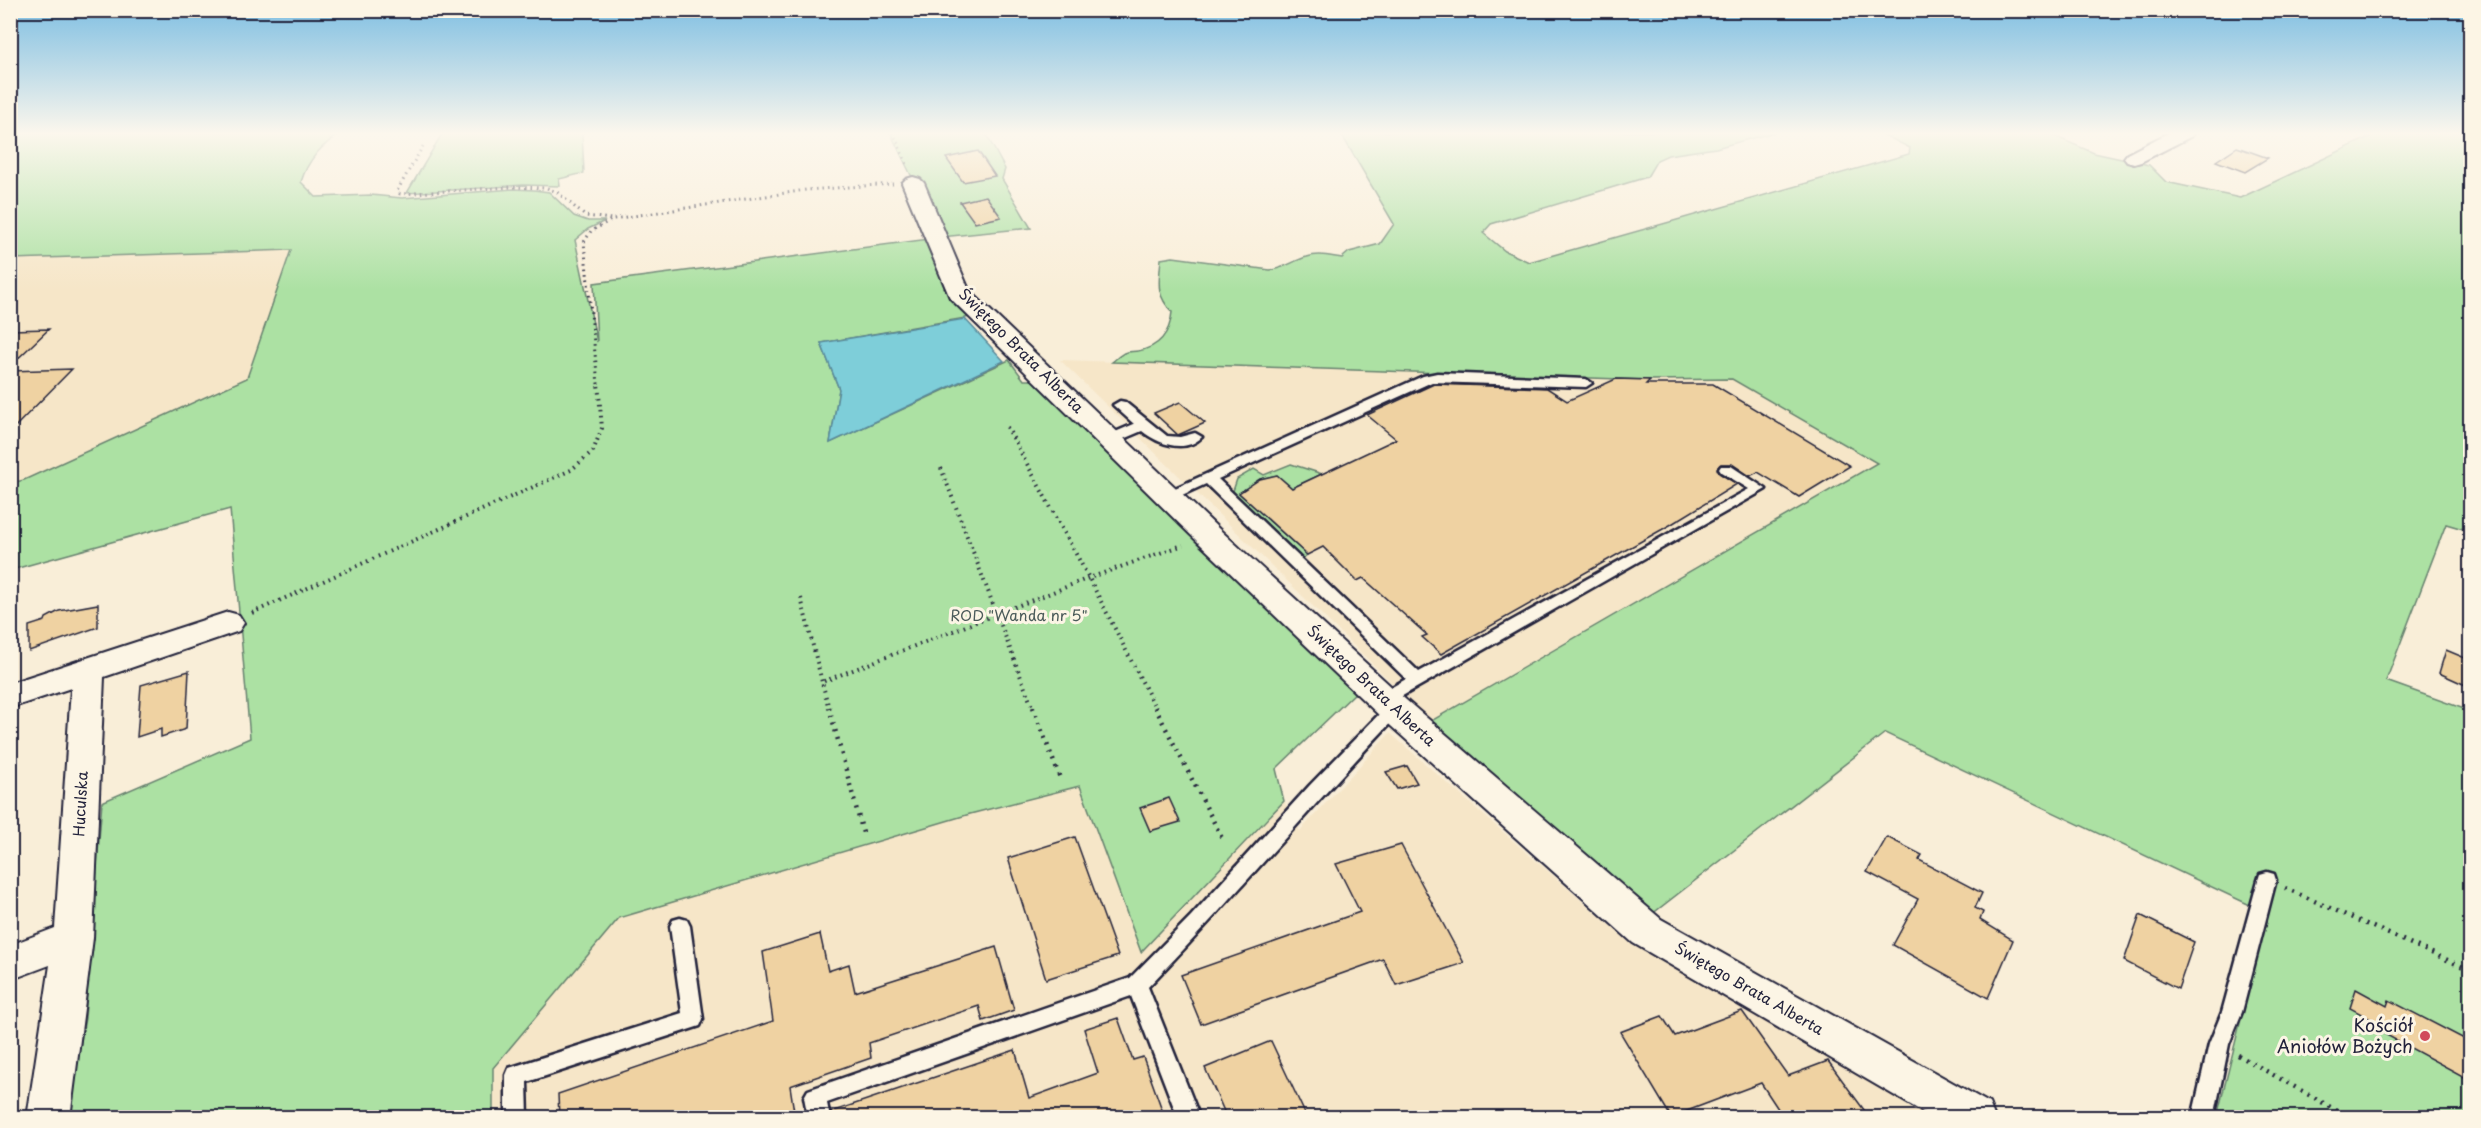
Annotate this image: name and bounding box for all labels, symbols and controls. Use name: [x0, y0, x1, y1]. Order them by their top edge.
street label: Świętego Brata Alberta: [954, 282, 1090, 418]
park label: ROD "Wanda nr 5": [950, 603, 1088, 626]
street label: Świętego Brata Alberta: [1303, 619, 1442, 751]
street label: Huculska: [66, 770, 93, 837]
street label: Świętego Brata Alberta: [1671, 936, 1829, 1040]
place label: Kościół Aniołów Bożych: [2277, 1011, 2413, 1059]
marker: Kościół Aniołów Bożych: [2418, 1029, 2432, 1043]

